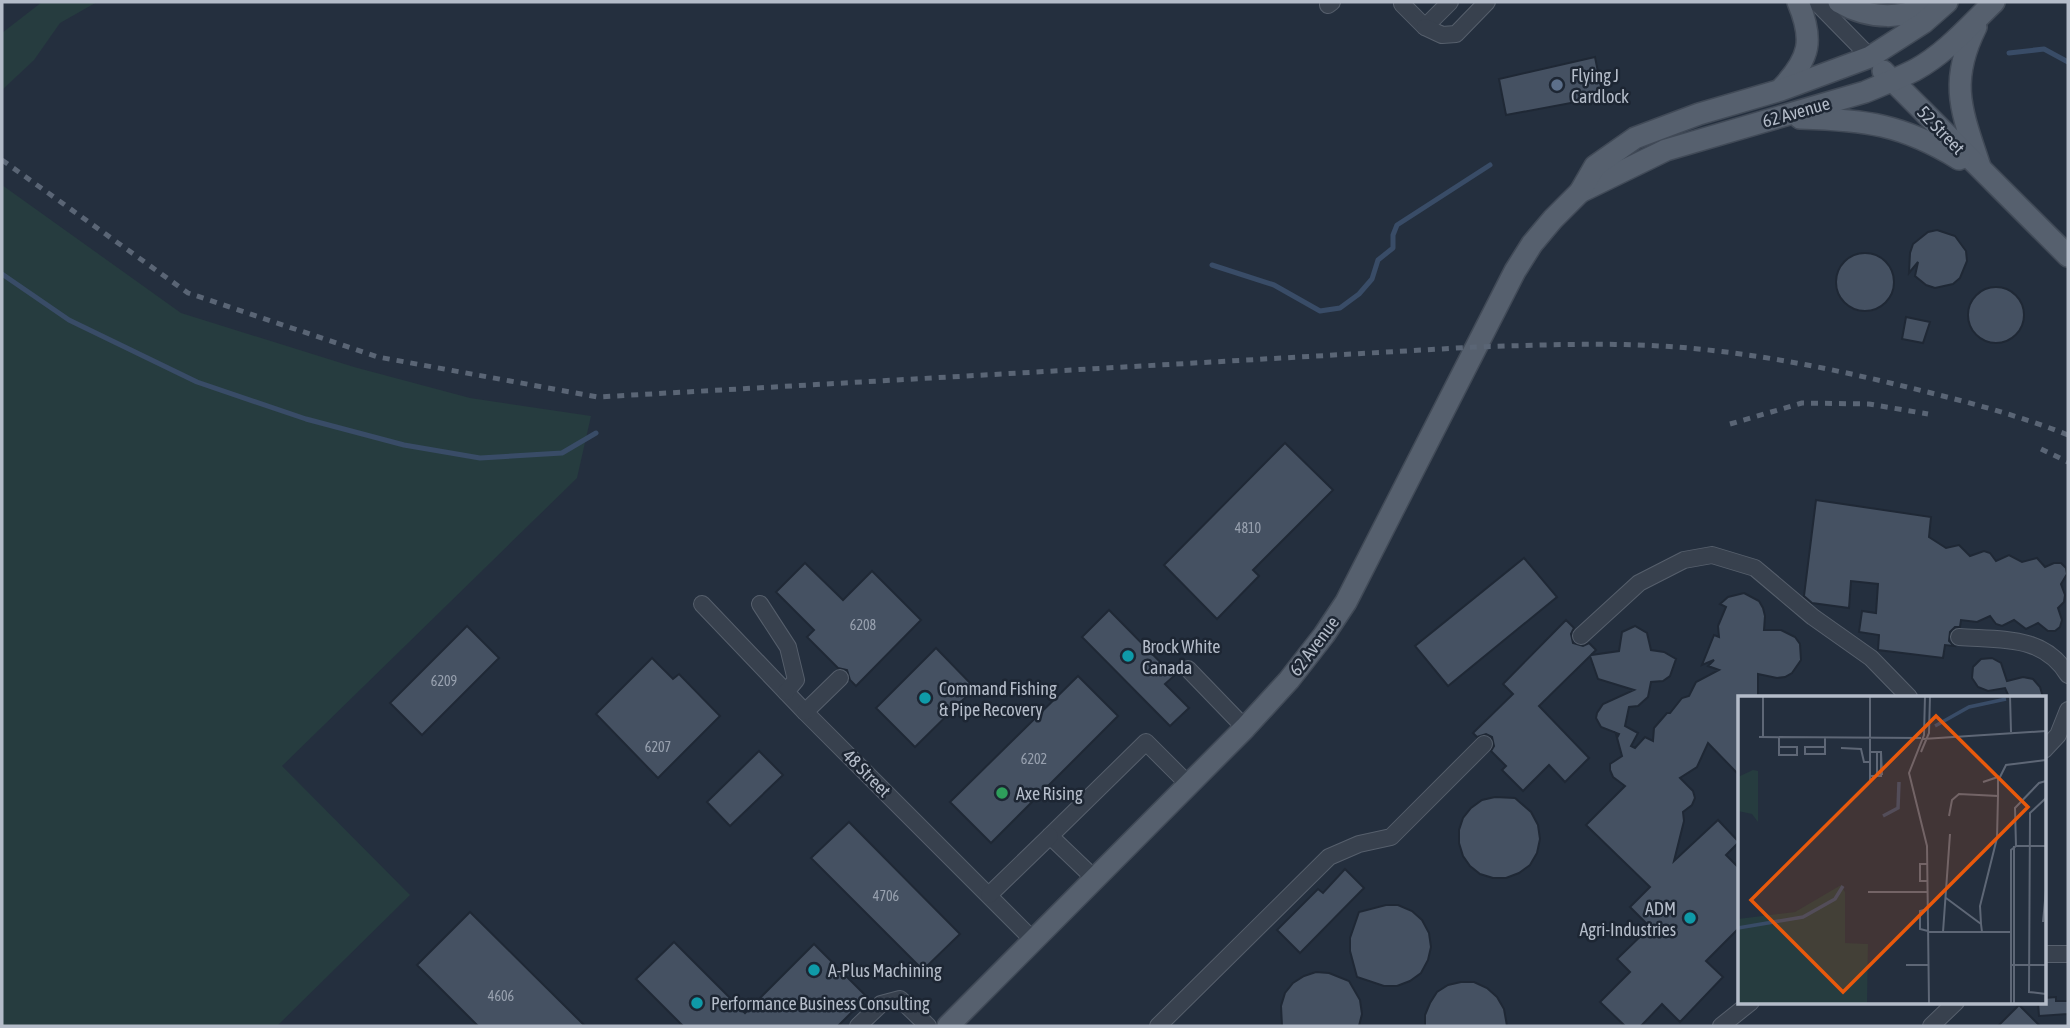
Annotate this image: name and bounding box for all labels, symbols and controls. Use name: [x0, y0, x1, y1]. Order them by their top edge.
place label: Flying J Cardlock: [1571, 65, 1629, 107]
marker: Flying J Cardlock: [1549, 77, 1565, 93]
street label: 62 Avenue: [1760, 92, 1832, 132]
street label: 52 Street: [1913, 102, 1969, 158]
house number: 4810: [1235, 520, 1262, 536]
street label: 62 Avenue: [1285, 612, 1343, 680]
house number: 6208: [850, 617, 877, 633]
place label: Brock White Canada: [1142, 636, 1220, 678]
marker: Brock White Canada: [1120, 648, 1136, 664]
house number: 6209: [431, 673, 457, 689]
place label: Command Fishing & Pipe Recovery: [939, 678, 1057, 720]
marker: Command Fishing & Pipe Recovery: [917, 690, 933, 706]
inset map: [1738, 696, 2046, 1004]
house number: 6207: [645, 739, 671, 755]
street label: 48 Street: [839, 745, 895, 801]
house number: 6202: [1021, 751, 1047, 767]
place label: Axe Rising: [1016, 783, 1083, 804]
marker: Axe Rising: [994, 785, 1010, 801]
house number: 4706: [873, 888, 900, 904]
place label: ADM Agri-Industries: [1579, 898, 1676, 940]
marker: ADM Agri-Industries: [1682, 910, 1698, 926]
place label: A-Plus Machining: [828, 960, 942, 981]
marker: A-Plus Machining: [806, 962, 822, 978]
house number: 4606: [488, 988, 515, 1004]
place label: Performance Business Consulting: [711, 993, 930, 1014]
marker: Performance Business Consulting: [689, 995, 705, 1011]

